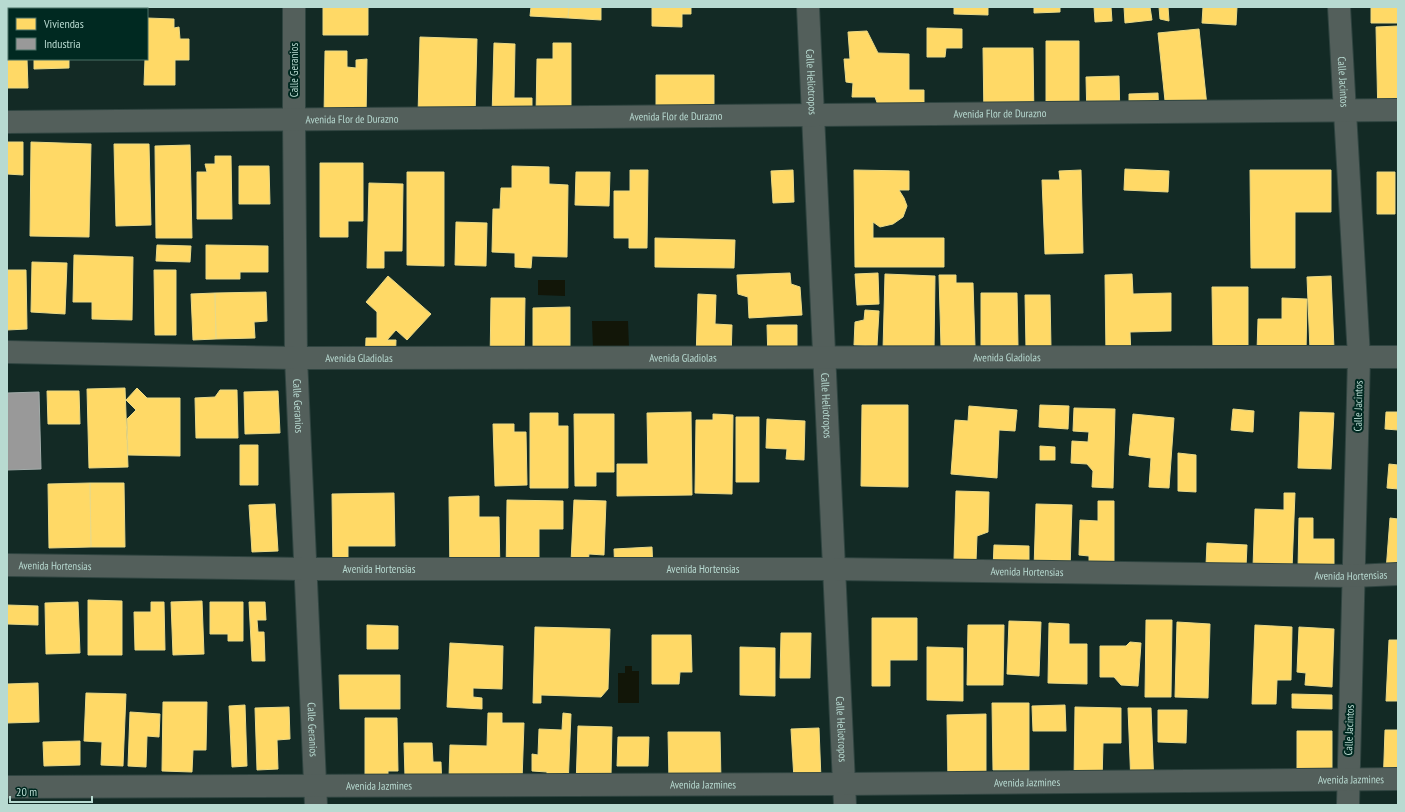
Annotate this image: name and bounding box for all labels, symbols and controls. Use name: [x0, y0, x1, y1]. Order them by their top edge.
legend: [8, 8, 148, 60]
text: Viviendas: [43, 16, 84, 31]
text: Industria: [44, 36, 81, 51]
street label: Calle Geranios: [287, 43, 301, 97]
street label: Calle Heliotropos: [803, 49, 820, 115]
street label: Calle Jacintos: [1335, 56, 1352, 108]
street label: Avenida Flor de Durazno: [953, 106, 1047, 121]
street label: Avenida Flor de Durazno: [629, 109, 723, 124]
street label: Avenida Flor de Durazno: [305, 112, 399, 126]
street label: Avenida Gladiolas: [973, 350, 1041, 364]
street label: Avenida Gladiolas: [325, 351, 393, 365]
street label: Avenida Gladiolas: [649, 351, 717, 365]
street label: Calle Heliotropos: [818, 372, 835, 439]
street label: Calle Geranios: [290, 378, 306, 434]
street label: Calle Jacintos: [1351, 380, 1365, 432]
street label: Avenida Hortensias: [18, 558, 92, 573]
street label: Avenida Hortensias: [342, 562, 416, 576]
street label: Avenida Hortensias: [666, 562, 740, 576]
street label: Avenida Hortensias: [990, 564, 1064, 579]
street label: Avenida Hortensias: [1314, 567, 1388, 583]
street label: Calle Heliotropos: [833, 696, 850, 763]
street label: Calle Geranios: [304, 702, 321, 757]
street label: Calle Jacintos: [1341, 704, 1357, 756]
street label: Avenida Jazmines: [1318, 772, 1384, 787]
street label: Avenida Jazmines: [994, 775, 1060, 790]
street label: Avenida Jazmines: [670, 777, 736, 792]
scale bar: [10, 778, 92, 804]
street label: Avenida Jazmines: [346, 779, 412, 793]
text: 20 m: [16, 784, 37, 799]

